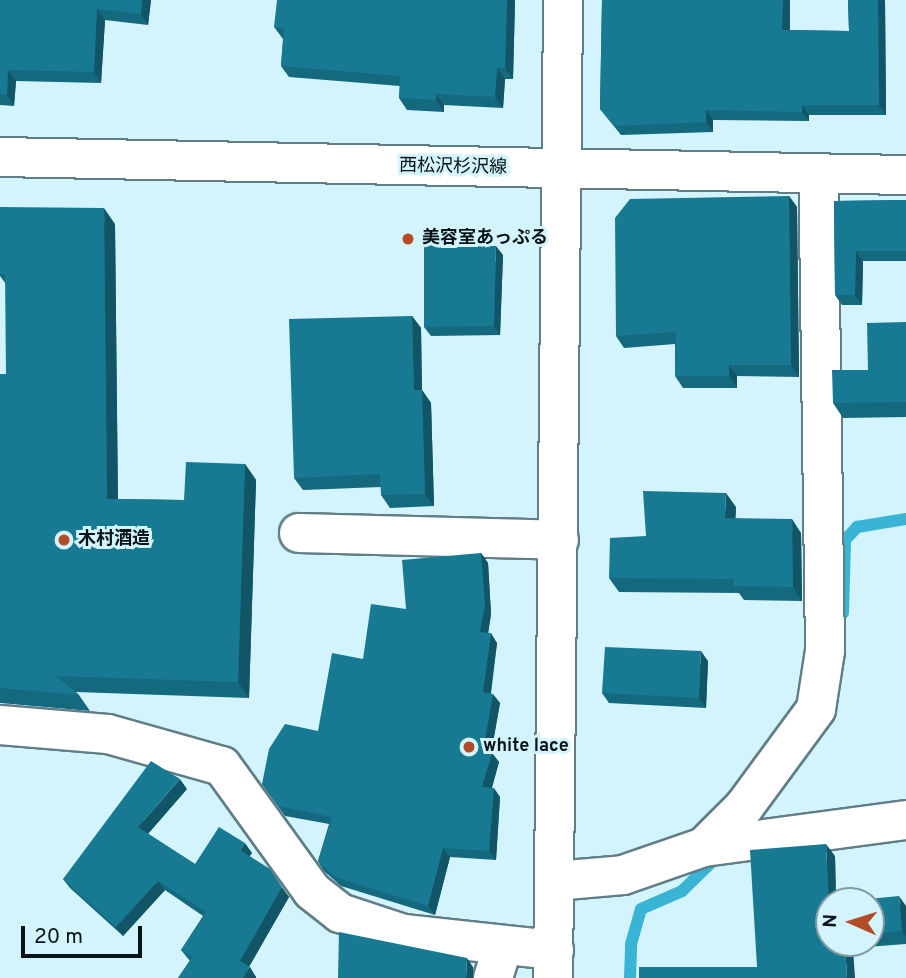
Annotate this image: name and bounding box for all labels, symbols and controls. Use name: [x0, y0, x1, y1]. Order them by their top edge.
street label: 西松沢杉沢線: [399, 156, 507, 180]
place label: 美容室あっぷる: [422, 228, 548, 250]
marker: 美容室あっぷる: [400, 231, 416, 247]
place label: 木村酒造: [78, 529, 150, 551]
marker: 木村酒造: [56, 532, 72, 548]
place label: white lace: [483, 736, 569, 758]
marker: white lace: [461, 739, 477, 755]
north arrow: [815, 887, 885, 957]
scale bar: [24, 912, 145, 956]
text: N: [819, 914, 843, 928]
text: 20 m: [34, 924, 83, 951]

